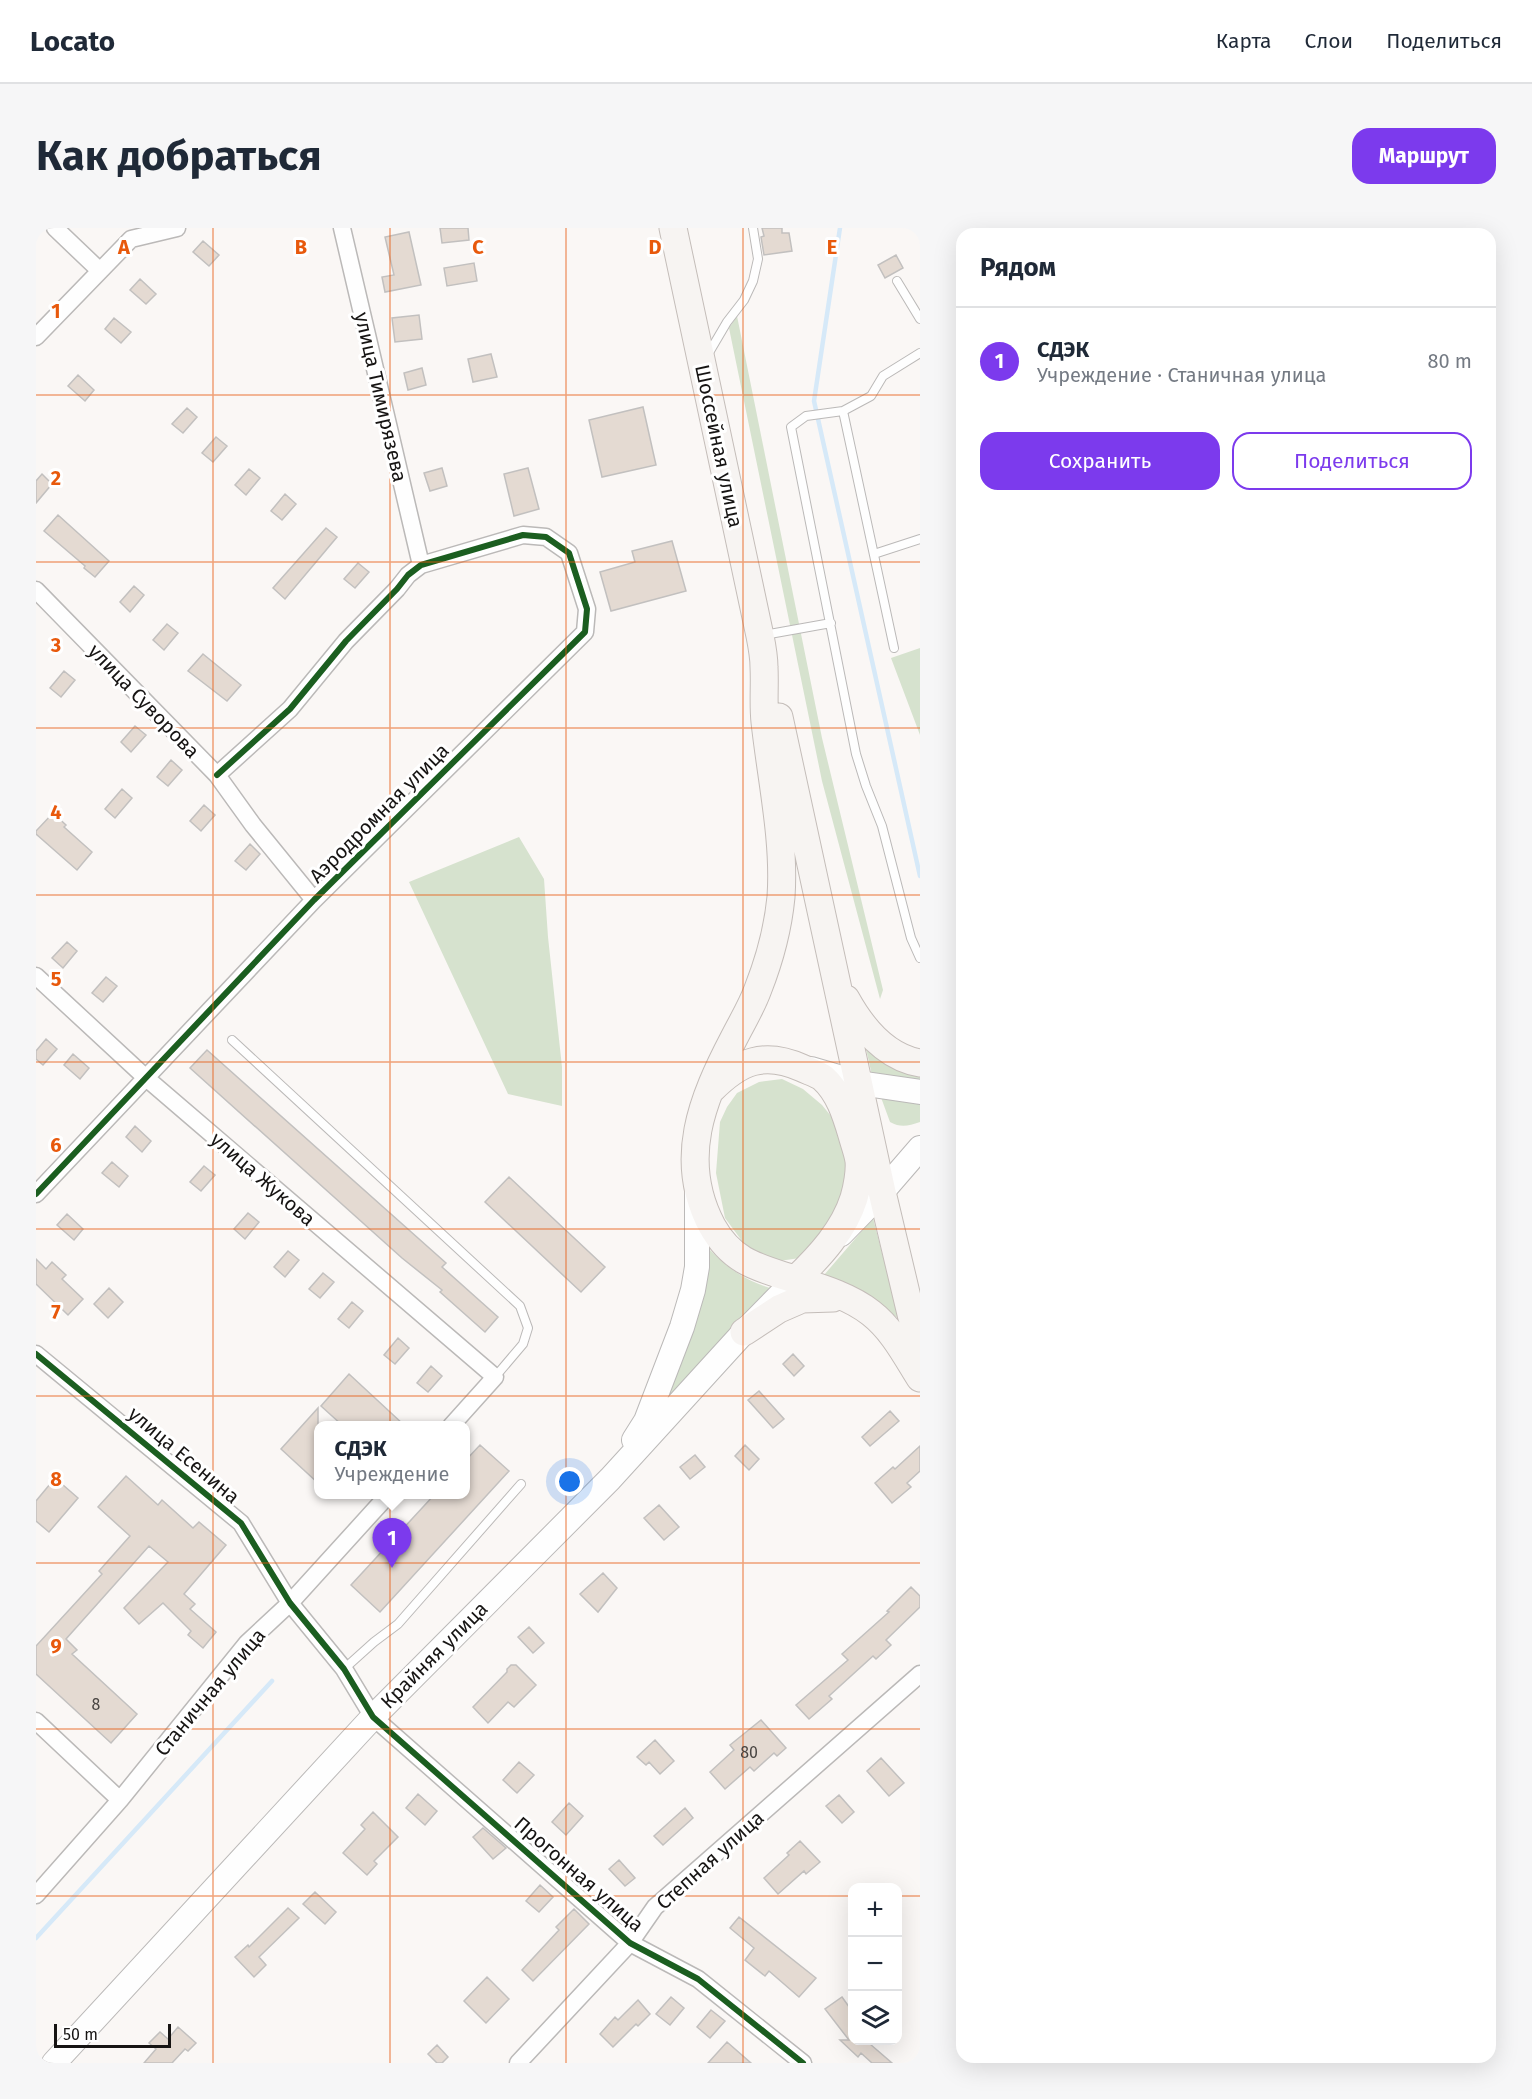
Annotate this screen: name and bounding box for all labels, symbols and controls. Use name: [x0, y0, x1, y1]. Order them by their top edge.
text: Locato: [30, 25, 115, 58]
text: Карта: [1216, 28, 1272, 54]
text: Слои: [1305, 28, 1353, 54]
text: Поделиться: [1386, 28, 1502, 54]
button: Маршрут: [1352, 128, 1496, 184]
text: Как добраться: [36, 131, 322, 181]
text: A: [117, 235, 131, 259]
text: B: [295, 235, 307, 259]
text: C: [472, 235, 484, 259]
text: D: [648, 235, 662, 259]
text: E: [827, 235, 837, 259]
text: Рядом: [980, 252, 1056, 283]
text: 1: [51, 299, 61, 323]
street label: улица Тимирязева: [350, 310, 412, 484]
text: СДЭК: [1037, 336, 1089, 363]
text: 1: [995, 349, 1004, 373]
text: 80 m: [1427, 349, 1472, 373]
street label: Шоссейная улица: [690, 362, 748, 530]
text: Учреждение · Станичная улица: [1037, 363, 1326, 387]
button: Сохранить: [980, 432, 1220, 490]
button: Поделиться: [1232, 432, 1472, 490]
text: 2: [51, 466, 61, 490]
text: 3: [50, 633, 61, 657]
street label: улица Суворова: [83, 639, 205, 763]
street label: Аэродромная улица: [304, 738, 454, 888]
text: 4: [50, 800, 62, 824]
text: 5: [51, 967, 62, 991]
street label: улица Жукова: [206, 1127, 320, 1231]
text: 6: [50, 1133, 62, 1157]
text: 7: [51, 1300, 61, 1324]
street label: улица Есенина: [123, 1401, 245, 1509]
popup: [314, 1421, 470, 1499]
text: СДЭК: [335, 1435, 387, 1462]
text: Учреждение: [335, 1462, 450, 1486]
text: 8: [50, 1467, 62, 1491]
your location: [555, 1467, 584, 1496]
pin: 1: [372, 1518, 412, 1568]
street label: Крайняя улица: [376, 1597, 492, 1713]
street label: Станичная улица: [150, 1623, 270, 1761]
text: 9: [50, 1634, 62, 1658]
house number: 8: [92, 1695, 101, 1714]
house number: 80: [740, 1743, 758, 1762]
street label: Степная улица: [651, 1806, 769, 1914]
street label: Прогонная улица: [509, 1811, 649, 1937]
map controls: [848, 1883, 902, 2045]
button: +: [848, 1883, 902, 1937]
button: −: [848, 1937, 902, 1991]
button: layers: [848, 1991, 902, 2045]
scale bar: [54, 2021, 171, 2048]
text: 50 m: [63, 2025, 98, 2044]

